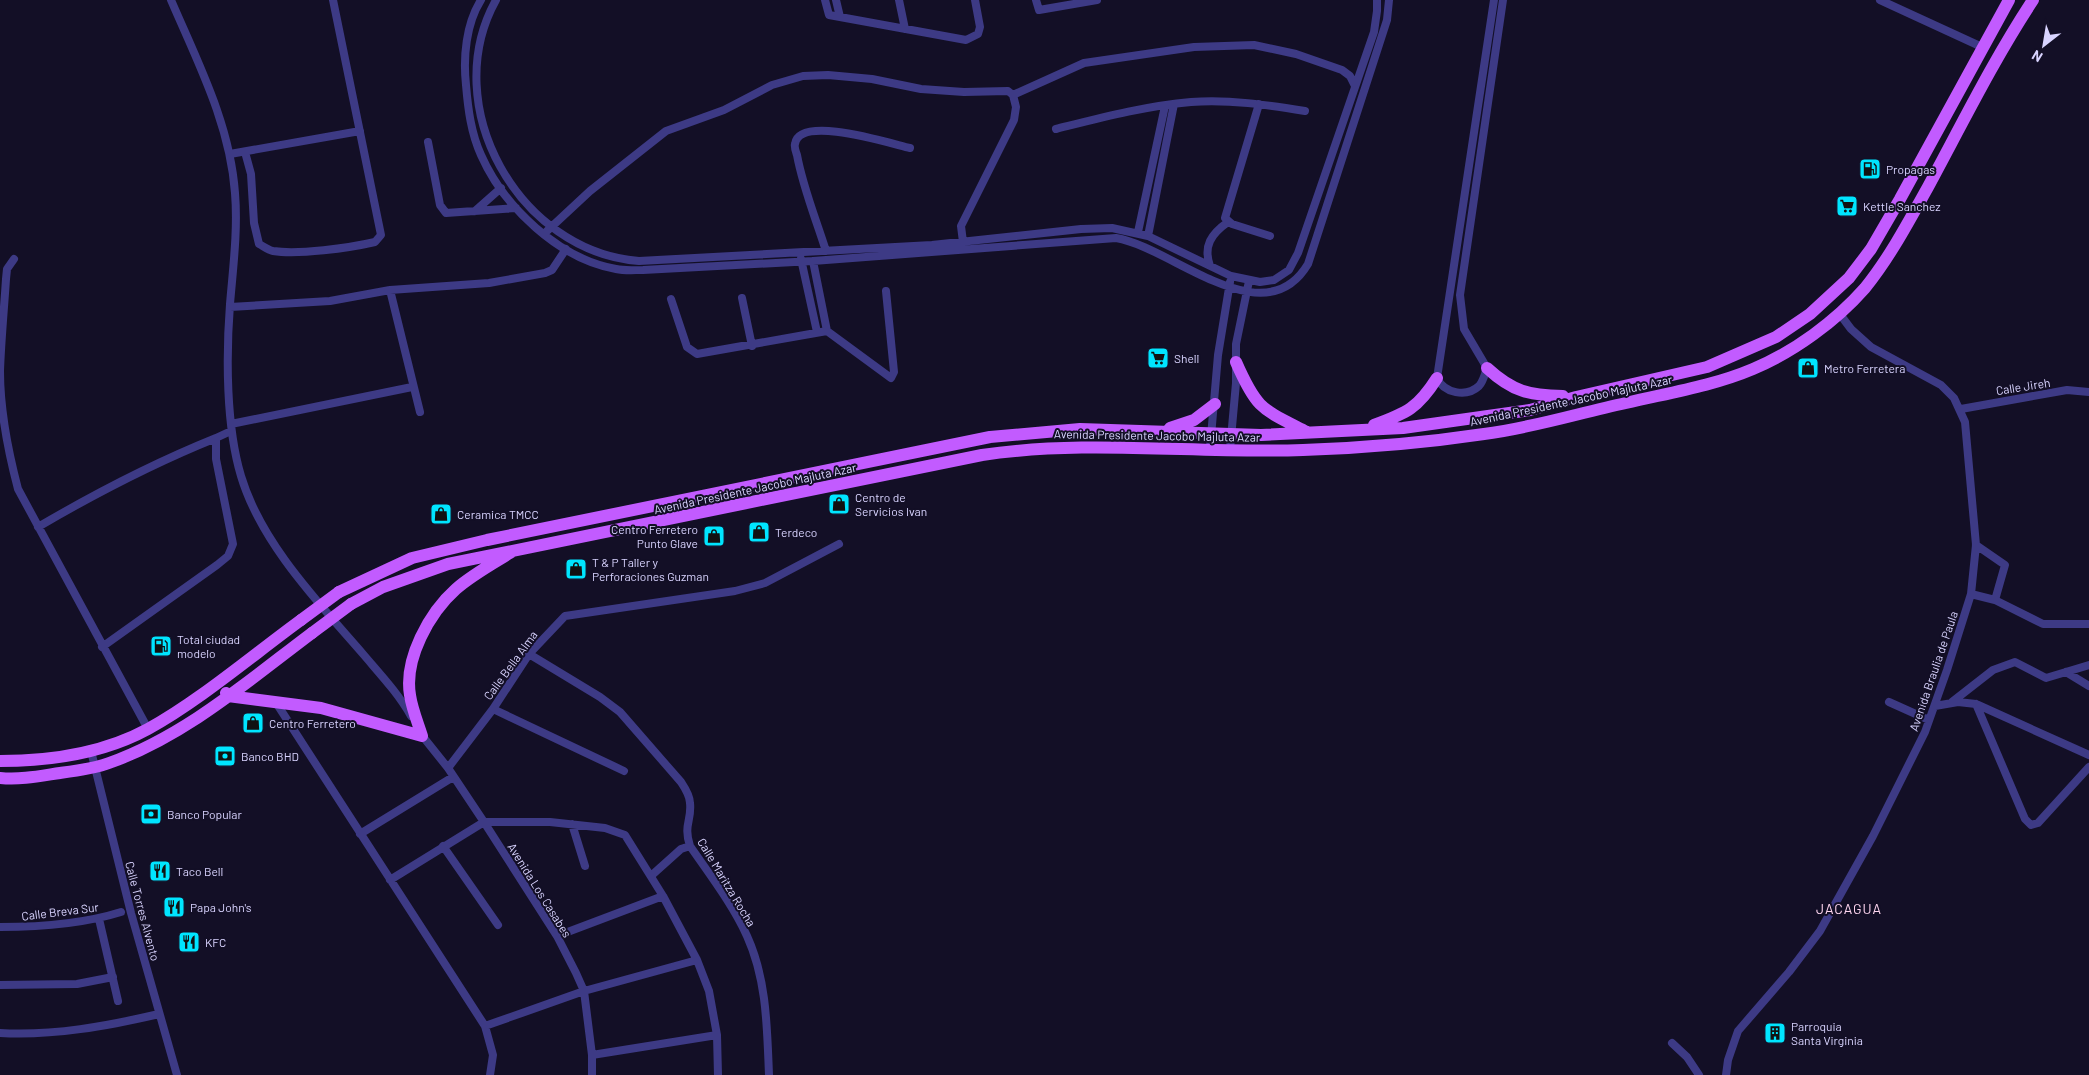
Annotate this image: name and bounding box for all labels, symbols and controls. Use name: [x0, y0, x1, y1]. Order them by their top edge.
north arrow: [2019, 20, 2069, 70]
text: N: [2029, 47, 2045, 66]
fuel station icon: Propagas: [1858, 157, 1882, 181]
place label: Propagas: [1886, 162, 1935, 176]
supermarket icon: Kettle Sanchez: [1835, 194, 1859, 218]
place label: Kettle Sanchez: [1863, 199, 1941, 213]
supermarket icon: Shell: [1146, 346, 1170, 370]
place label: Shell: [1174, 351, 1199, 365]
shop icon: Metro Ferretera: [1796, 356, 1820, 380]
place label: Metro Ferretera: [1824, 361, 1905, 375]
street label: Avenida Presidente Jacobo Majluta Azar: [1469, 372, 1674, 428]
street label: Calle Jireh: [1995, 375, 2051, 397]
street label: Avenida Presidente Jacobo Majluta Azar: [1054, 426, 1261, 444]
street label: Avenida Presidente Jacobo Majluta Azar: [653, 460, 858, 516]
place label: Centro de Servicios Ivan: [855, 490, 927, 518]
shop icon: Centro de Servicios Ivan: [827, 492, 851, 516]
shop icon: Ceramica TMCC: [429, 502, 453, 526]
place label: Ceramica TMCC: [457, 507, 539, 521]
shop icon: Terdeco: [747, 520, 771, 544]
place label: Centro Ferretero Punto Glave: [611, 522, 698, 550]
shop icon: Centro Ferretero Punto Glave: [702, 524, 726, 548]
place label: Terdeco: [775, 525, 817, 539]
place label: T & P Taller y Perforaciones Guzman: [592, 555, 709, 583]
shop icon: T & P Taller y Perforaciones Guzman: [564, 557, 588, 581]
street label: Avenida Braulia de Paula: [1906, 609, 1960, 733]
street label: Calle Bella Alma: [480, 628, 540, 702]
place label: Total ciudad modelo: [177, 632, 240, 660]
fuel station icon: Total ciudad modelo: [149, 634, 173, 658]
shop icon: Centro Ferretero: [241, 711, 265, 735]
place label: Centro Ferretero: [269, 716, 356, 730]
bank icon: Banco BHD: [213, 744, 237, 768]
place label: Banco BHD: [241, 749, 299, 763]
bank icon: Banco Popular: [139, 802, 163, 826]
place label: Banco Popular: [167, 807, 242, 821]
street label: Calle Maritza Rocha: [695, 835, 759, 929]
street label: Avenida Los Casabes: [505, 840, 575, 940]
restaurant icon: Taco Bell: [148, 859, 172, 883]
street label: Calle Torres Alvento: [123, 860, 163, 962]
place label: Taco Bell: [176, 864, 223, 878]
restaurant icon: Papa John's: [162, 895, 186, 919]
street label: Calle Breva Sur: [21, 899, 100, 923]
place label: Papa John's: [190, 900, 252, 914]
district label: JACAGUA: [1816, 900, 1882, 917]
restaurant icon: KFC: [177, 930, 201, 954]
place label: KFC: [205, 935, 226, 949]
place label: Parroquia Santa Virginia: [1791, 1019, 1863, 1047]
building icon: Parroquia Santa Virginia: [1763, 1021, 1787, 1045]

